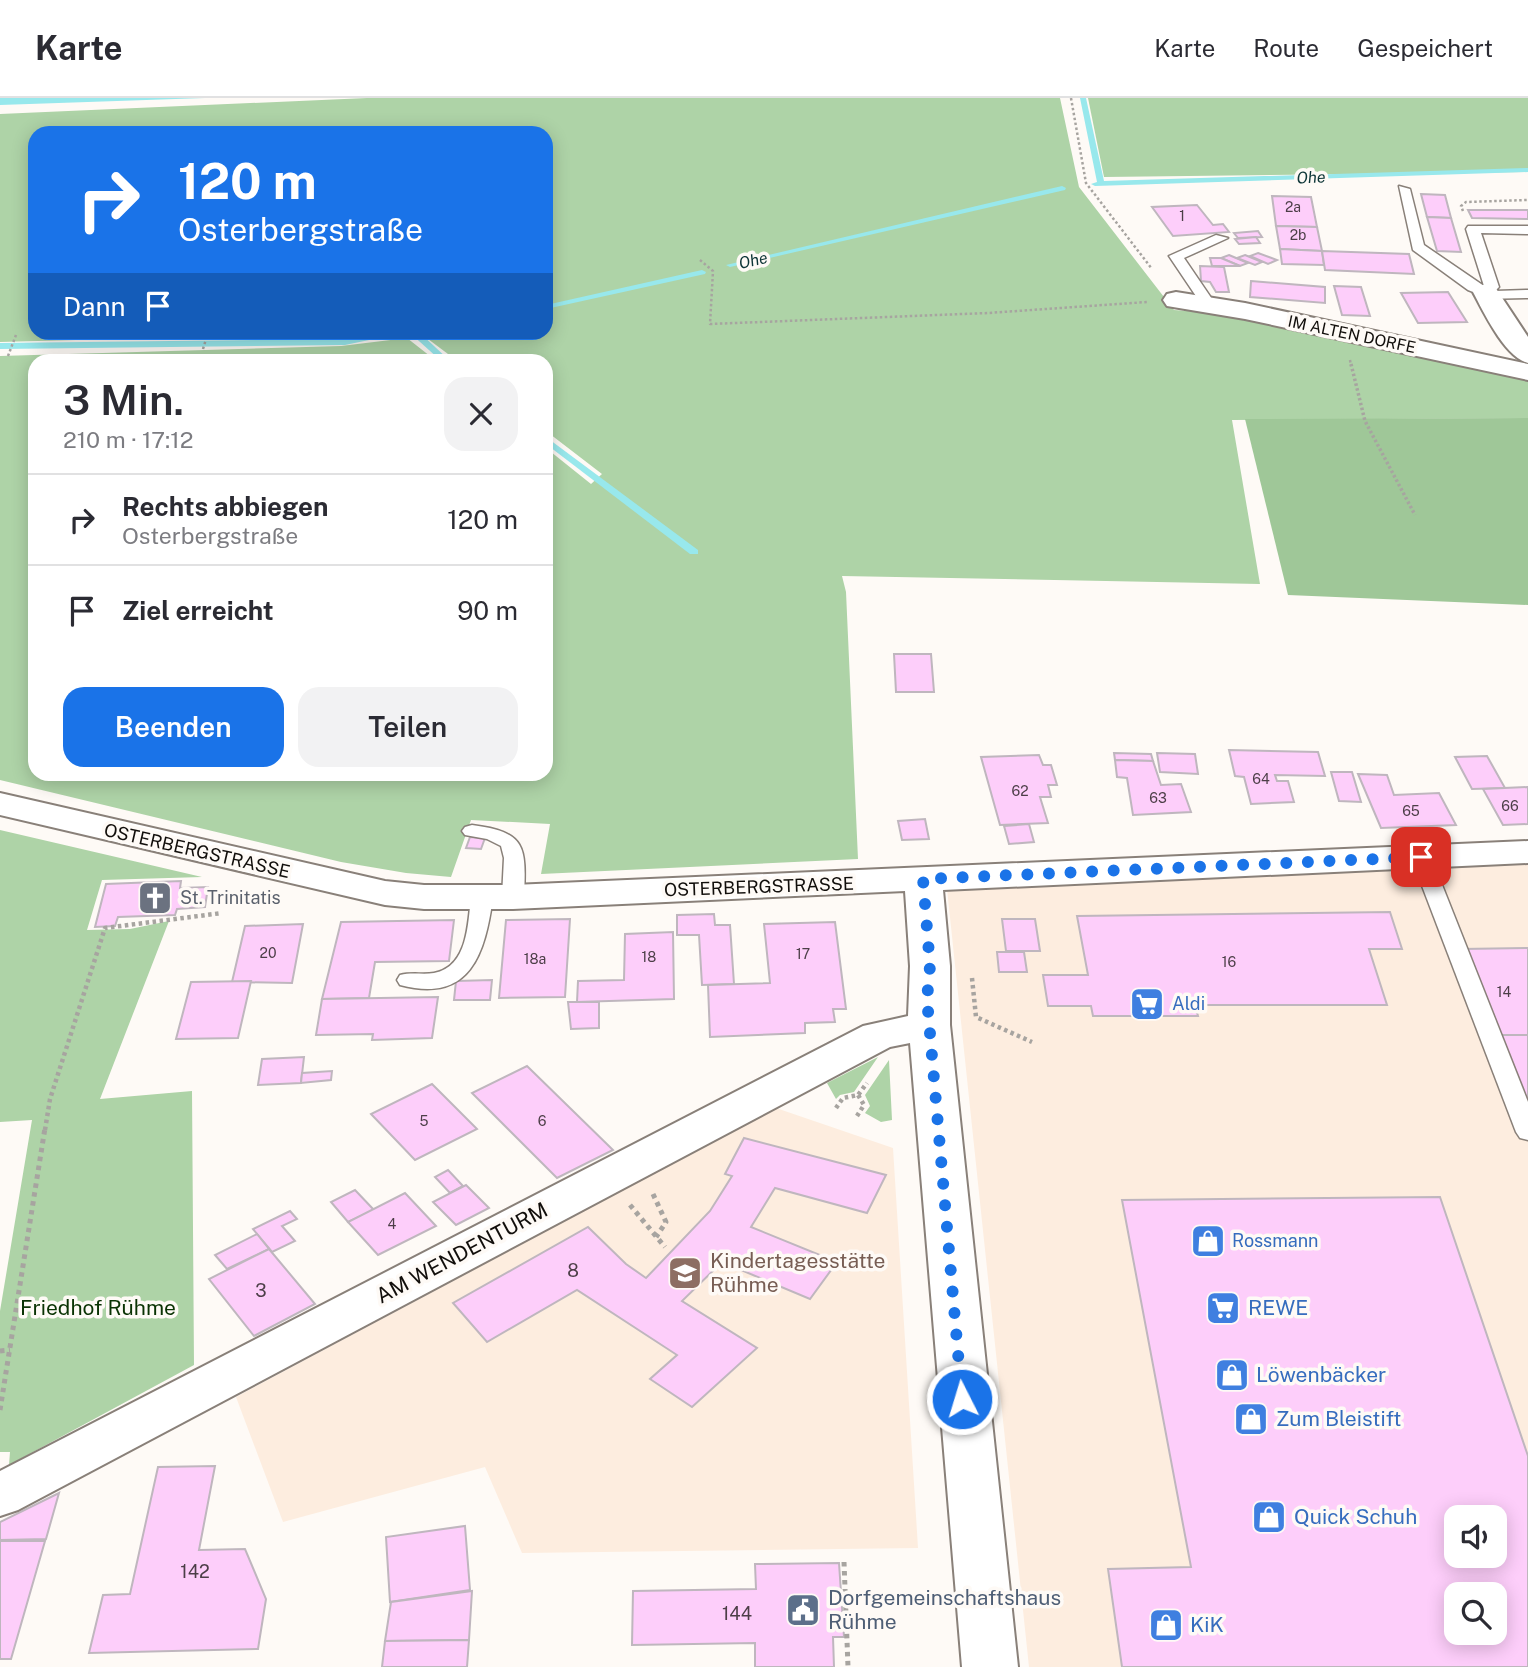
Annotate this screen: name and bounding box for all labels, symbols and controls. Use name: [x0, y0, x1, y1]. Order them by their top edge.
text: Karte: [35, 29, 123, 67]
text: Karte: [1154, 34, 1215, 62]
text: Route: [1253, 34, 1319, 62]
text: Gespeichert: [1357, 34, 1493, 62]
text: 120 m: [178, 152, 317, 210]
icon: right: [63, 154, 154, 245]
water label: Ohe: [1296, 167, 1326, 187]
house number: 2a: [1285, 199, 1301, 215]
house number: 1: [1179, 208, 1185, 224]
text: Osterbergstraße: [178, 211, 423, 248]
house number: 2b: [1290, 227, 1306, 243]
water label: Ohe: [737, 248, 770, 273]
icon: arrive: [139, 287, 177, 325]
text: Dann: [63, 291, 125, 322]
street label: IM ALTEN DORFE: [1286, 312, 1418, 357]
text: 3 Min.: [63, 375, 184, 424]
button: close: [444, 377, 518, 451]
text: 210 m · 17:12: [63, 426, 193, 453]
text: Rechts abbiegen: [122, 491, 328, 522]
icon: right: [63, 501, 101, 539]
text: 120 m: [447, 504, 518, 535]
text: Osterbergstraße: [122, 522, 298, 549]
icon: arrive: [63, 592, 101, 630]
text: Ziel erreicht: [122, 595, 274, 626]
text: 90 m: [457, 595, 518, 626]
button: Beenden: [63, 687, 284, 767]
button: Teilen: [298, 687, 518, 767]
house number: 64: [1252, 771, 1270, 787]
house number: 62: [1011, 783, 1029, 799]
house number: 63: [1149, 790, 1167, 806]
house number: 66: [1501, 798, 1519, 814]
house number: 65: [1402, 803, 1420, 819]
street label: OSTERBERGSTRASSE: [102, 819, 292, 882]
pin: [1391, 827, 1451, 887]
icon: arrive: [1402, 838, 1440, 876]
street label: OSTERBERGSTRASSE: [664, 873, 854, 900]
church icon: St. Trinitatis: [136, 879, 174, 917]
place label: St. Trinitatis: [180, 887, 281, 908]
house number: 20: [260, 945, 276, 961]
house number: 17: [796, 946, 810, 962]
house number: 18: [642, 949, 656, 965]
house number: 18a: [524, 951, 546, 967]
house number: 16: [1222, 954, 1236, 970]
house number: 14: [1497, 984, 1511, 1000]
supermarket icon: Aldi: [1128, 985, 1166, 1023]
place label: Aldi: [1172, 993, 1205, 1014]
house number: 5: [420, 1113, 429, 1129]
house number: 6: [538, 1113, 547, 1129]
street label: AM WENDENTURM: [372, 1197, 552, 1308]
house number: 4: [388, 1216, 397, 1232]
shop icon: Rossmann: [1189, 1222, 1227, 1260]
place label: Rossmann: [1232, 1230, 1318, 1251]
place label: Kindertagesstätte Rühme: [710, 1248, 886, 1297]
school or university icon: Kindertagesstätte Rühme: [666, 1254, 704, 1292]
house number: 8: [567, 1260, 579, 1281]
house number: 3: [255, 1280, 267, 1301]
supermarket icon: REWE: [1204, 1289, 1242, 1327]
park label: Friedhof Rühme: [20, 1295, 176, 1320]
place label: REWE: [1248, 1295, 1308, 1320]
shop icon: Löwenbäcker: [1213, 1356, 1251, 1394]
position arrow: [925, 1362, 999, 1436]
place label: Löwenbäcker: [1256, 1362, 1386, 1387]
shop icon: Zum Bleistift: [1232, 1400, 1270, 1438]
place label: Zum Bleistift: [1276, 1406, 1402, 1431]
shop icon: Quick Schuh: [1250, 1498, 1288, 1536]
place label: Quick Schuh: [1294, 1504, 1417, 1529]
map controls: [1444, 1505, 1507, 1645]
button: sound: [1444, 1505, 1507, 1568]
house number: 142: [180, 1561, 210, 1582]
button: search: [1444, 1582, 1507, 1645]
place label: Dorfgemeinschaftshaus Rühme: [828, 1585, 1061, 1634]
public building icon: Dorfgemeinschaftshaus Rühme: [784, 1591, 822, 1629]
house number: 144: [722, 1603, 752, 1624]
shop icon: KiK: [1147, 1606, 1185, 1644]
place label: KiK: [1190, 1612, 1224, 1637]

